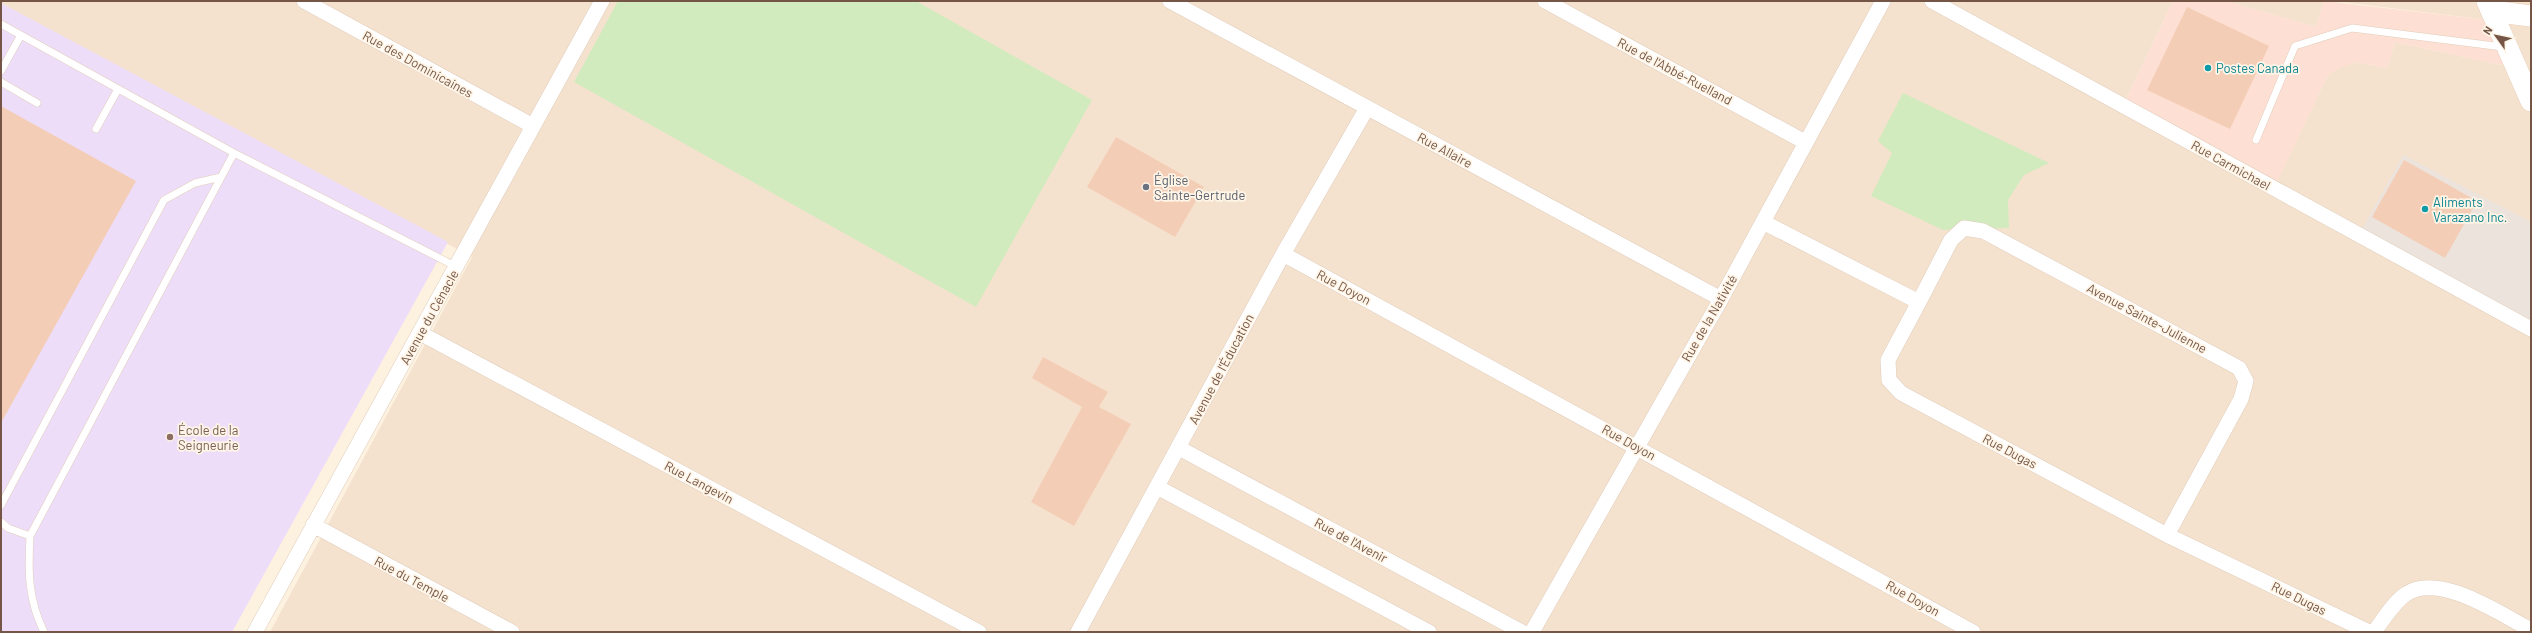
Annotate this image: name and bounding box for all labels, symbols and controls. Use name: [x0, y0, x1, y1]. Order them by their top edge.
north arrow: [2476, 16, 2516, 56]
text: N: [2480, 24, 2495, 37]
street label: Rue des Dominicaines: [360, 27, 476, 101]
street label: Rue de l'Abbé-Ruelland: [1615, 34, 1735, 108]
place label: Postes Canada: [2216, 60, 2299, 76]
marker: Postes Canada: [2203, 63, 2213, 73]
street label: Rue Allaire: [1415, 129, 1475, 171]
street label: Rue Carmichael: [2189, 137, 2273, 193]
place label: Église Sainte-Gertrude: [1154, 172, 1245, 203]
marker: Église Sainte-Gertrude: [1141, 182, 1151, 192]
place label: Aliments Varazano Inc.: [2433, 194, 2507, 225]
marker: Aliments Varazano Inc.: [2420, 204, 2430, 214]
street label: Rue Doyon: [1314, 266, 1374, 308]
street label: Avenue du Cénacle: [396, 267, 462, 367]
street label: Rue de la Nativité: [1678, 272, 1740, 364]
street label: Avenue Sainte-Julienne: [2084, 280, 2210, 356]
street label: Avenue de l'Éducation: [1185, 311, 1257, 427]
street label: Rue Doyon: [1599, 421, 1659, 463]
place label: École de la Seigneurie: [178, 422, 239, 453]
street label: Rue Dugas: [1980, 430, 2040, 472]
marker: École de la Seigneurie: [165, 432, 175, 442]
street label: Rue Langevin: [662, 457, 736, 507]
street label: Rue de l'Avenir: [1312, 514, 1391, 566]
street label: Rue du Temple: [372, 553, 452, 605]
street label: Rue Doyon: [1883, 577, 1943, 619]
street label: Rue Dugas: [2269, 578, 2329, 618]

